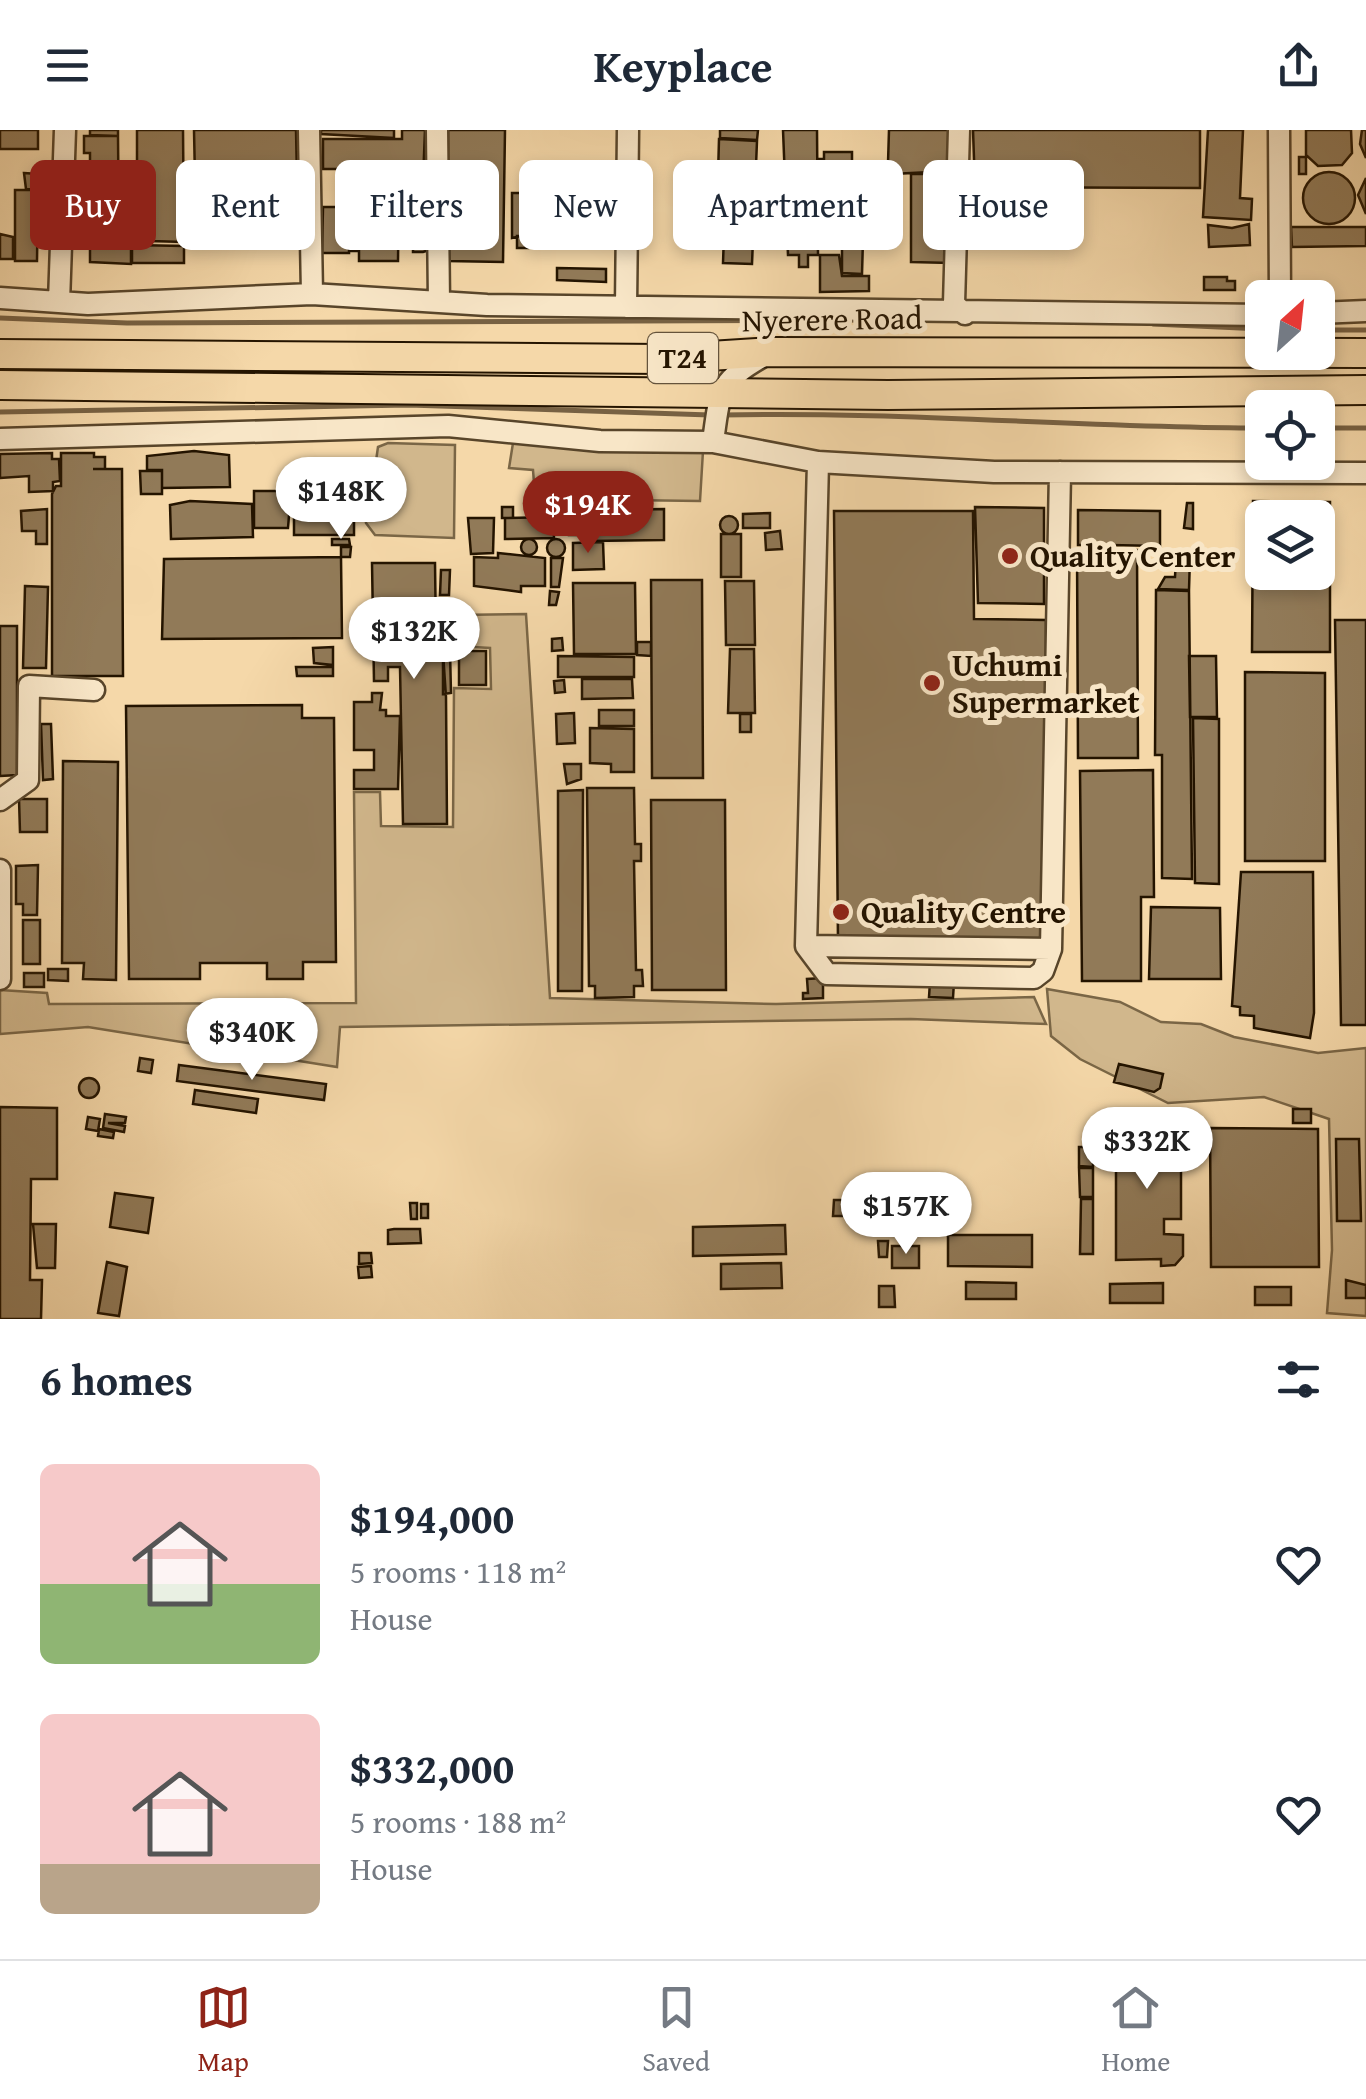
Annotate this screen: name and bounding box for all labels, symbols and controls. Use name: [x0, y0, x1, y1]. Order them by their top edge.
text: Keyplace: [593, 33, 773, 98]
icon: menu: [40, 38, 95, 93]
icon: share: [1271, 38, 1326, 93]
chip: Buy: [30, 160, 156, 250]
chip: Rent: [176, 160, 315, 250]
chip: Filters: [335, 160, 499, 250]
chip: New: [519, 160, 653, 250]
chip: Apartment: [673, 160, 903, 250]
chip: House: [923, 160, 1084, 250]
north arrow: [1245, 280, 1335, 370]
map controls: [1245, 280, 1335, 590]
street label: Nyerere Road: [741, 293, 923, 344]
road number: T24: [648, 333, 718, 383]
button: locate: [1245, 390, 1335, 480]
pin: $148K: [271, 457, 411, 542]
text: $148K: [298, 466, 384, 513]
pin: $194K: [518, 471, 658, 556]
text: $194K: [545, 480, 631, 527]
button: layers: [1245, 500, 1335, 590]
place label: Quality Center: [1030, 532, 1236, 579]
marker: Quality Center: [999, 545, 1021, 567]
pin: $132K: [344, 597, 484, 682]
text: $132K: [371, 606, 457, 653]
place label: Uchumi Supermarket: [952, 641, 1140, 725]
marker: Uchumi Supermarket: [921, 672, 943, 694]
place label: Quality Centre: [861, 888, 1066, 935]
marker: Quality Centre: [830, 901, 852, 923]
pin: $340K: [182, 998, 322, 1083]
text: $340K: [209, 1007, 295, 1054]
pin: $332K: [1077, 1107, 1217, 1192]
text: $332K: [1104, 1116, 1190, 1163]
pin: $157K: [836, 1172, 976, 1257]
text: $157K: [863, 1181, 949, 1228]
text: 6 homes: [40, 1349, 193, 1410]
icon: filters: [1271, 1352, 1326, 1407]
text: $194,000: [350, 1487, 514, 1548]
icon: home: [120, 1504, 240, 1624]
icon: heart: [1271, 1537, 1326, 1592]
text: 5 rooms · 118 m²: [350, 1548, 566, 1595]
text: House: [350, 1595, 433, 1642]
text: $332,000: [350, 1737, 514, 1798]
icon: home: [120, 1754, 240, 1874]
icon: heart: [1271, 1787, 1326, 1842]
text: 5 rooms · 188 m²: [350, 1798, 566, 1845]
text: House: [350, 1845, 433, 1892]
tab: Map: [196, 1980, 251, 2081]
tab: Saved: [642, 1980, 710, 2081]
tab: Home: [1101, 1980, 1170, 2081]

